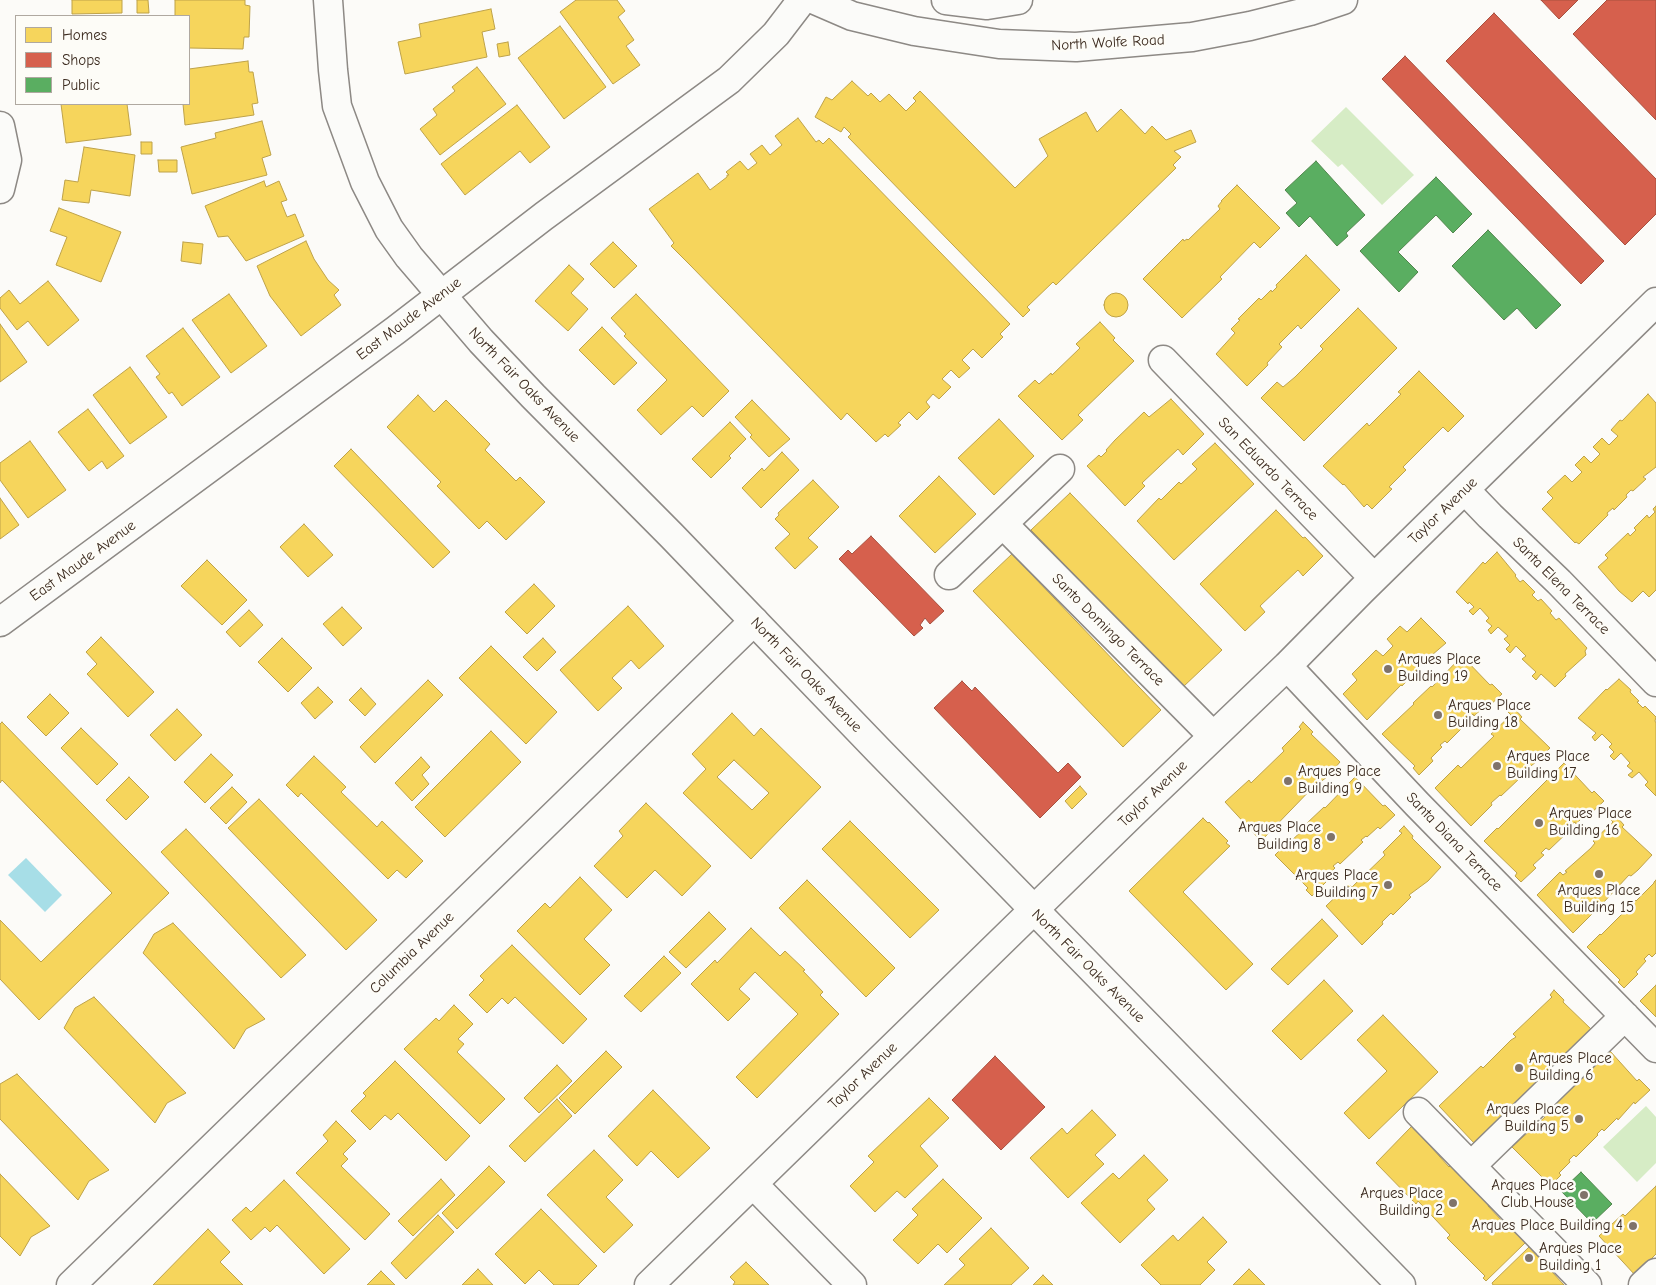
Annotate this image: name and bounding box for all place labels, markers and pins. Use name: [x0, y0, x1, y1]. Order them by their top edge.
place label: Arques Place Building 19: [1398, 651, 1481, 686]
marker: Arques Place Building 19: [1382, 663, 1394, 675]
place label: Arques Place Building 18: [1448, 697, 1531, 732]
marker: Arques Place Building 18: [1432, 709, 1444, 721]
place label: Arques Place Building 17: [1507, 748, 1590, 783]
marker: Arques Place Building 17: [1491, 760, 1503, 772]
place label: Arques Place Building 9: [1298, 763, 1381, 798]
marker: Arques Place Building 9: [1282, 775, 1294, 787]
place label: Arques Place Building 16: [1549, 805, 1632, 840]
marker: Arques Place Building 16: [1533, 817, 1545, 829]
place label: Arques Place Building 8: [1238, 819, 1321, 854]
marker: Arques Place Building 8: [1325, 831, 1337, 843]
place label: Arques Place Building 7: [1295, 867, 1378, 902]
marker: Arques Place Building 15: [1593, 868, 1605, 880]
marker: Arques Place Building 7: [1382, 879, 1394, 891]
place label: Arques Place Building 15: [1558, 882, 1640, 917]
place label: Arques Place Building 6: [1529, 1050, 1612, 1085]
marker: Arques Place Building 6: [1513, 1062, 1525, 1074]
place label: Arques Place Building 5: [1486, 1101, 1569, 1136]
marker: Arques Place Building 5: [1573, 1113, 1585, 1125]
place label: Arques Place Club House: [1491, 1177, 1574, 1212]
place label: Arques Place Building 2: [1360, 1185, 1443, 1220]
marker: Arques Place Club House: [1578, 1189, 1590, 1201]
marker: Arques Place Building 2: [1447, 1197, 1459, 1209]
place label: Arques Place Building 4: [1472, 1217, 1623, 1235]
marker: Arques Place Building 4: [1627, 1220, 1639, 1232]
place label: Arques Place Building 1: [1539, 1240, 1622, 1275]
marker: Arques Place Building 1: [1523, 1252, 1535, 1264]

